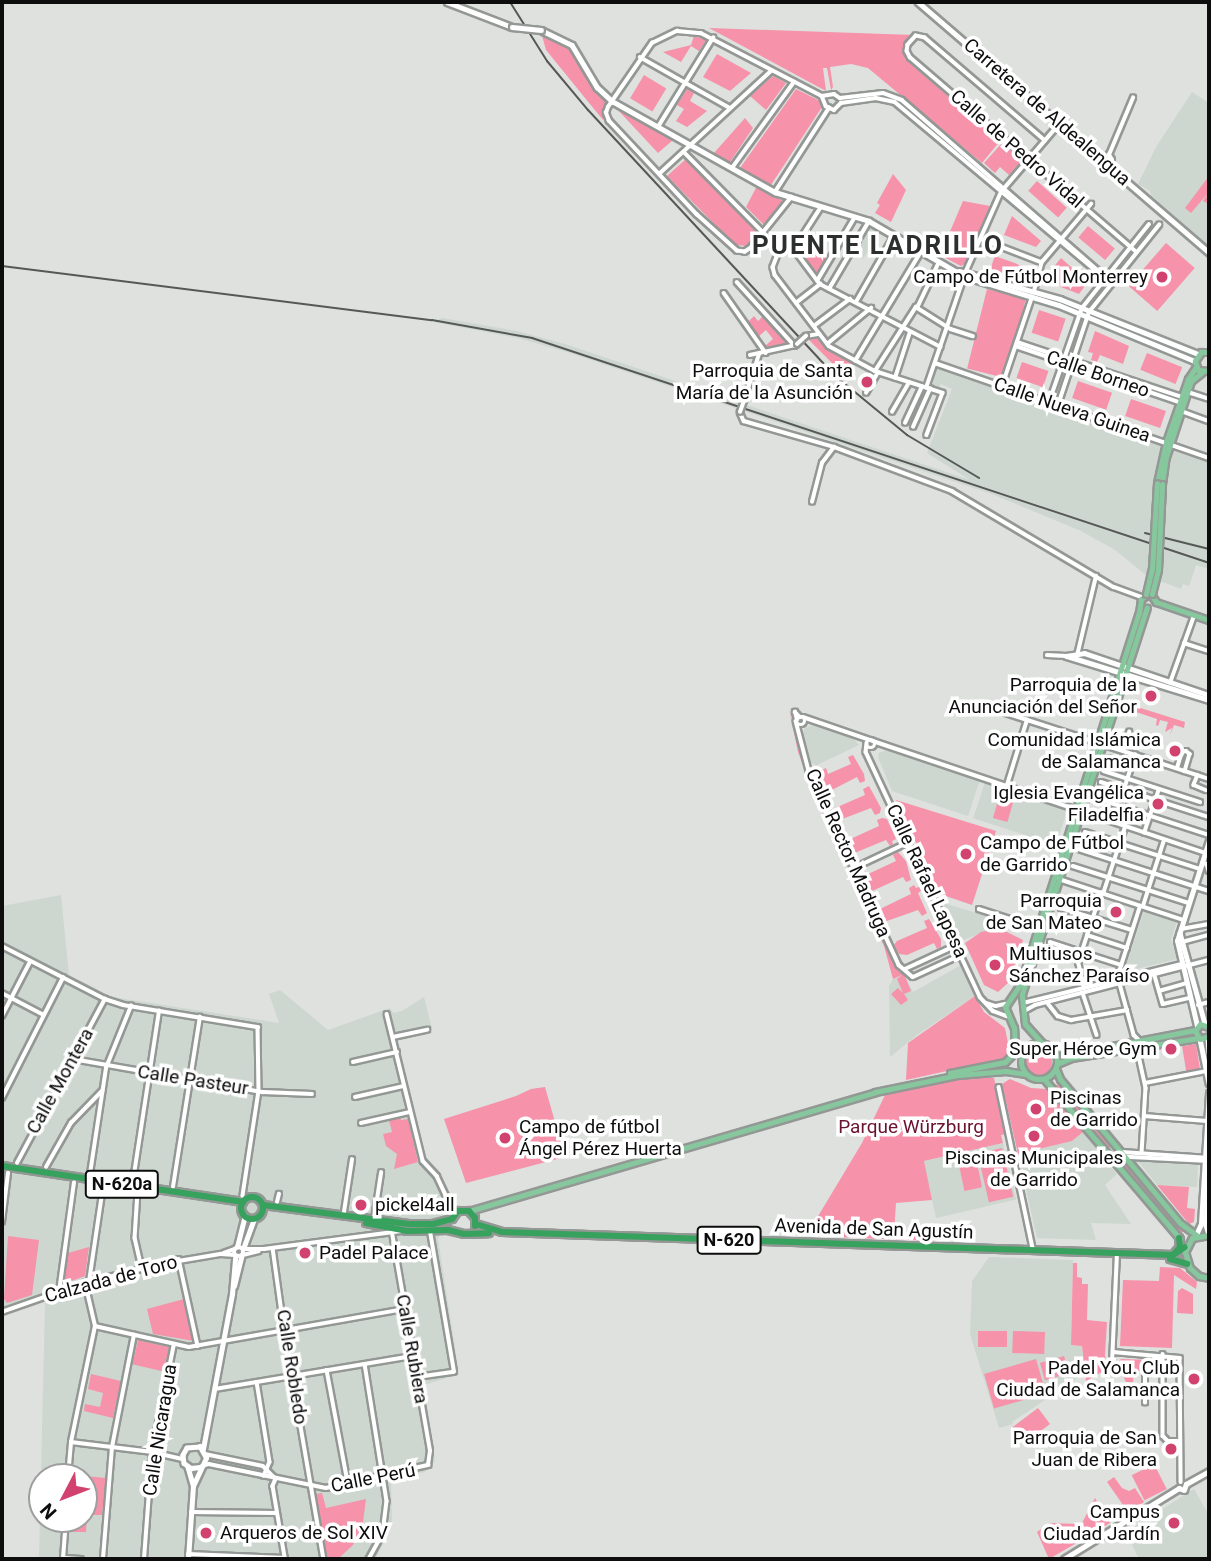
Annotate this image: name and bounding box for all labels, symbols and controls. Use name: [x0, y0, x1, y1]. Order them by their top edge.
street label: Carretera de Aldealengua: [959, 33, 1135, 191]
street label: Calle de Pedro Vidal: [946, 85, 1088, 213]
district label: PUENTE LADRILLO: [754, 230, 1002, 262]
place label: Campo de Fútbol Monterrey: [913, 266, 1148, 288]
marker: Campo de Fútbol Monterrey: [1154, 269, 1170, 285]
street label: Calle Borneo: [1044, 346, 1152, 402]
place label: Parroquia de Santa María de la Asunción: [676, 360, 853, 404]
street label: Calle Nueva Guinea: [991, 373, 1153, 447]
marker: Parroquia de Santa María de la Asunción: [859, 374, 875, 390]
place label: Parroquia de la Anunciación del Señor: [948, 674, 1137, 718]
marker: Parroquia de la Anunciación del Señor: [1143, 688, 1159, 704]
place label: Comunidad Islámica de Salamanca: [988, 729, 1161, 773]
marker: Comunidad Islámica de Salamanca: [1167, 743, 1183, 759]
street label: Calle Rector Madruga: [801, 765, 895, 941]
place label: Iglesia Evangélica Filadelfia: [993, 782, 1144, 826]
marker: Iglesia Evangélica Filadelfia: [1150, 796, 1166, 812]
street label: Calle Rafael Lapesa: [881, 801, 973, 961]
place label: Campo de Fútbol de Garrido: [980, 832, 1124, 876]
marker: Campo de Fútbol de Garrido: [958, 846, 974, 862]
place label: Parroquia de San Mateo: [986, 890, 1102, 934]
marker: Parroquia de San Mateo: [1108, 904, 1124, 920]
place label: Multiusos Sánchez Paraíso: [1009, 943, 1150, 987]
marker: Multiusos Sánchez Paraíso: [987, 957, 1003, 973]
street label: Calle Montera: [22, 1024, 98, 1138]
place label: Super Héroe Gym: [1009, 1038, 1157, 1060]
marker: Super Héroe Gym: [1163, 1041, 1179, 1057]
street label: Calle Pasteur: [136, 1060, 250, 1100]
place label: Piscinas de Garrido: [1050, 1087, 1138, 1131]
marker: Piscinas de Garrido: [1028, 1101, 1044, 1117]
place label: Campo de fútbol Ángel Pérez Huerta: [519, 1116, 682, 1160]
park label: Parque Würzburg: [838, 1116, 984, 1138]
marker: Piscinas Municipales de Garrido: [1026, 1128, 1042, 1144]
marker: Campo de fútbol Ángel Pérez Huerta: [497, 1130, 513, 1146]
place label: Piscinas Municipales de Garrido: [945, 1147, 1123, 1191]
road number: N-620a: [83, 1170, 160, 1198]
place label: pickel4all: [375, 1194, 455, 1216]
marker: pickel4all: [353, 1197, 369, 1213]
street label: Avenida de San Agustín: [774, 1214, 974, 1244]
road number: N-620: [696, 1226, 762, 1254]
place label: Padel Palace: [319, 1242, 429, 1264]
marker: Padel Palace: [297, 1245, 313, 1261]
street label: Calzada de Toro: [42, 1250, 180, 1308]
street label: Calle Rubiera: [391, 1293, 433, 1405]
street label: Calle Robledo: [272, 1308, 312, 1426]
place label: Padel You. Club Ciudad de Salamanca: [996, 1357, 1180, 1401]
street label: Calle Nicaragua: [138, 1363, 182, 1497]
marker: Padel You. Club Ciudad de Salamanca: [1186, 1371, 1202, 1387]
place label: Parroquia de San Juan de Ribera: [1013, 1427, 1157, 1471]
marker: Parroquia de San Juan de Ribera: [1163, 1441, 1179, 1457]
street label: Calle Perú: [329, 1459, 417, 1497]
north arrow: [28, 1463, 98, 1533]
text: N: [35, 1498, 62, 1524]
place label: Campus Ciudad Jardín: [1043, 1501, 1160, 1545]
marker: Campus Ciudad Jardín: [1166, 1515, 1182, 1531]
place label: Arqueros de Sol XIV: [220, 1522, 388, 1544]
marker: Arqueros de Sol XIV: [198, 1525, 214, 1541]

